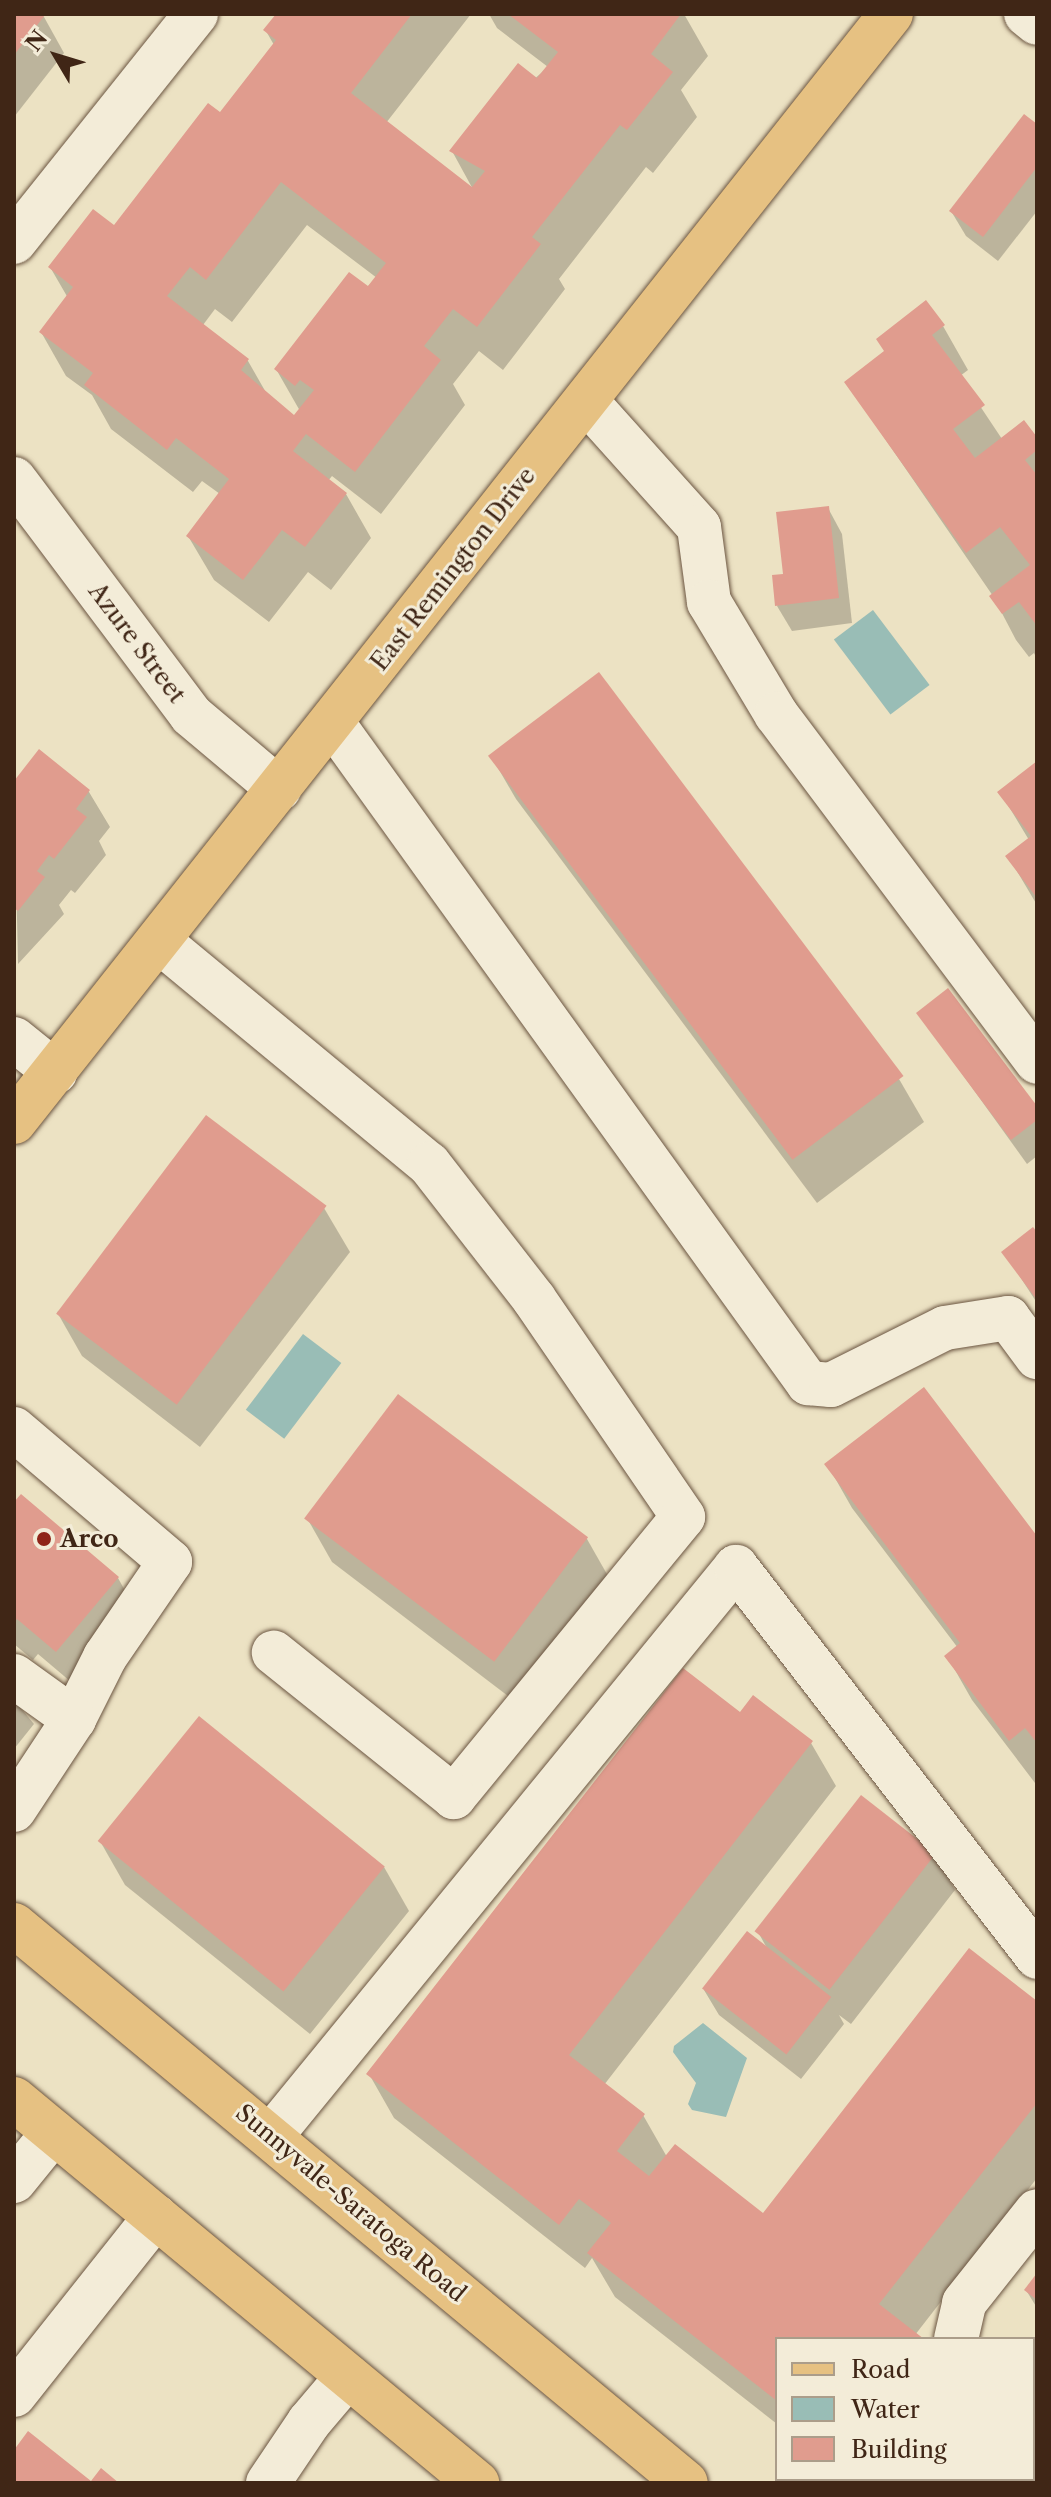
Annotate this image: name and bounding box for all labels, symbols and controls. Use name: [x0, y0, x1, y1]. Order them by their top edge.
north arrow: [16, 16, 96, 96]
text: N: [20, 25, 53, 57]
street label: East Remington Drive: [365, 462, 541, 676]
street label: Azure Street: [83, 577, 191, 709]
place label: Arco: [60, 1525, 118, 1553]
marker: Arco: [35, 1530, 53, 1548]
street label: Sunnyvale-Saratoga Road: [230, 2098, 472, 2308]
legend: [775, 2337, 1035, 2481]
text: Road: [851, 2355, 910, 2384]
text: Water: [851, 2395, 920, 2424]
text: Building: [851, 2435, 947, 2464]

